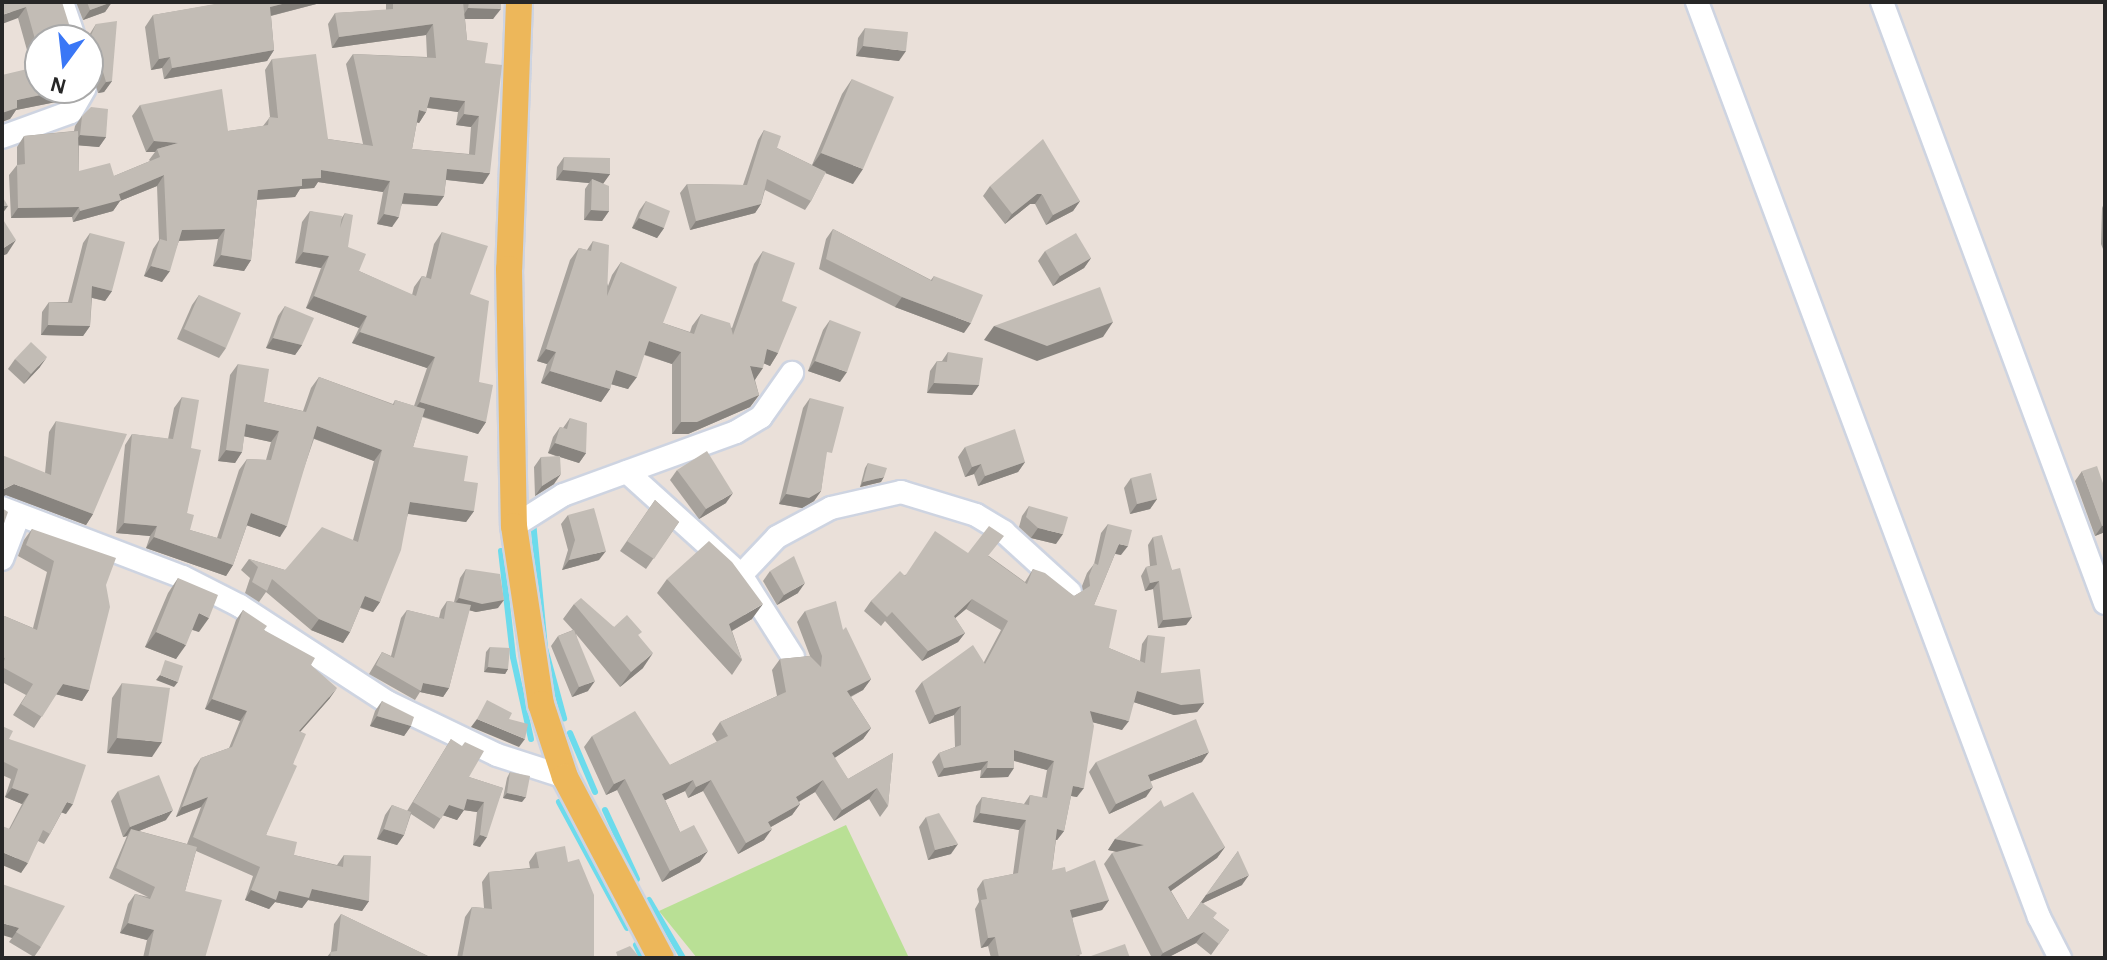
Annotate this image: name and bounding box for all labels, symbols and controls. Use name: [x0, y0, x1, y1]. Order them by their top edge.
north arrow: [24, 24, 104, 104]
text: N: [48, 73, 69, 98]

